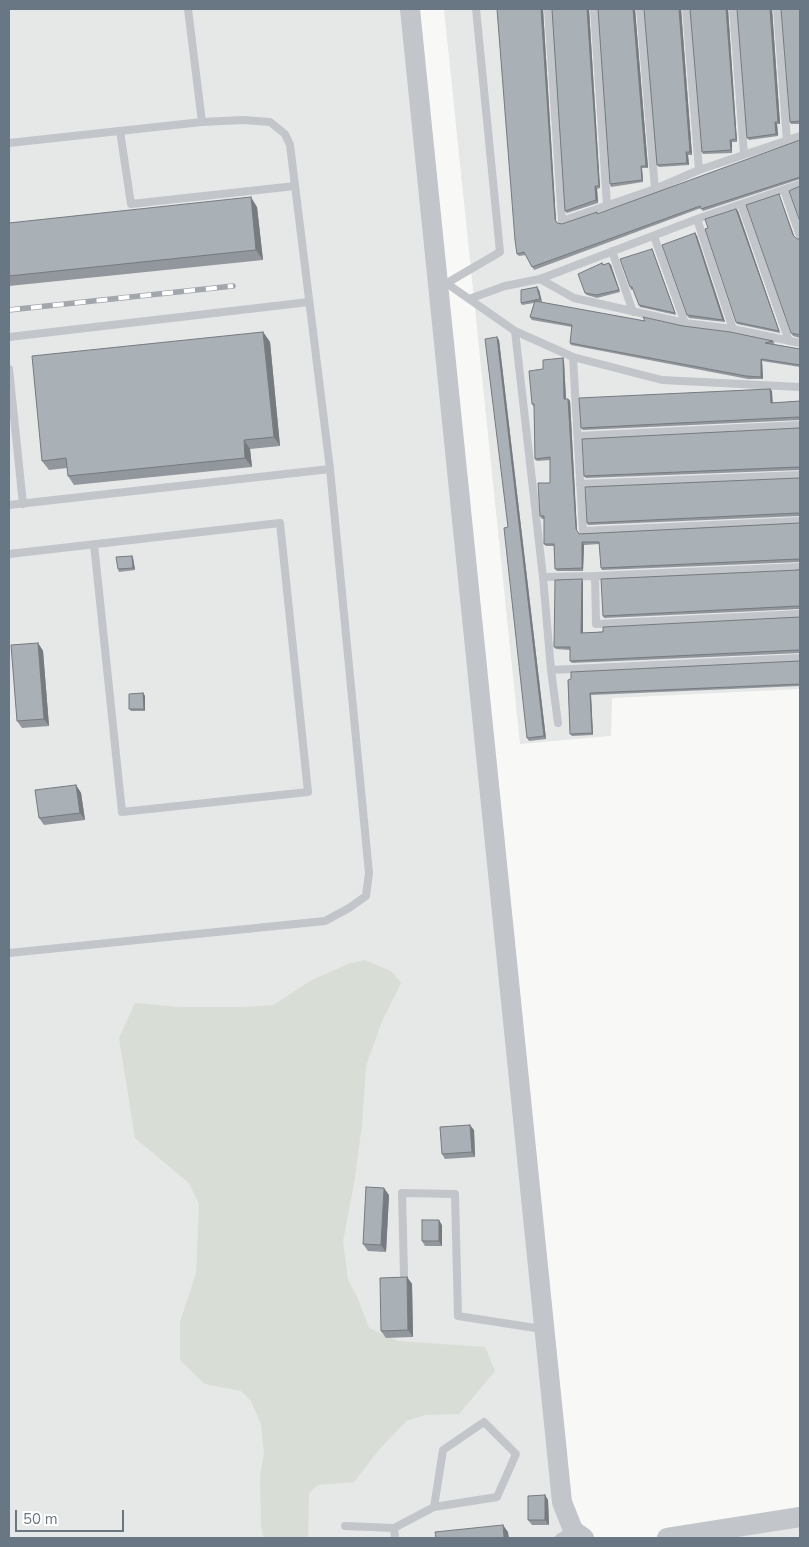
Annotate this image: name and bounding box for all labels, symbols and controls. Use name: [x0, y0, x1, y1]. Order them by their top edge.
scale bar: [18, 1500, 126, 1532]
text: 50 m: [23, 1509, 58, 1529]

